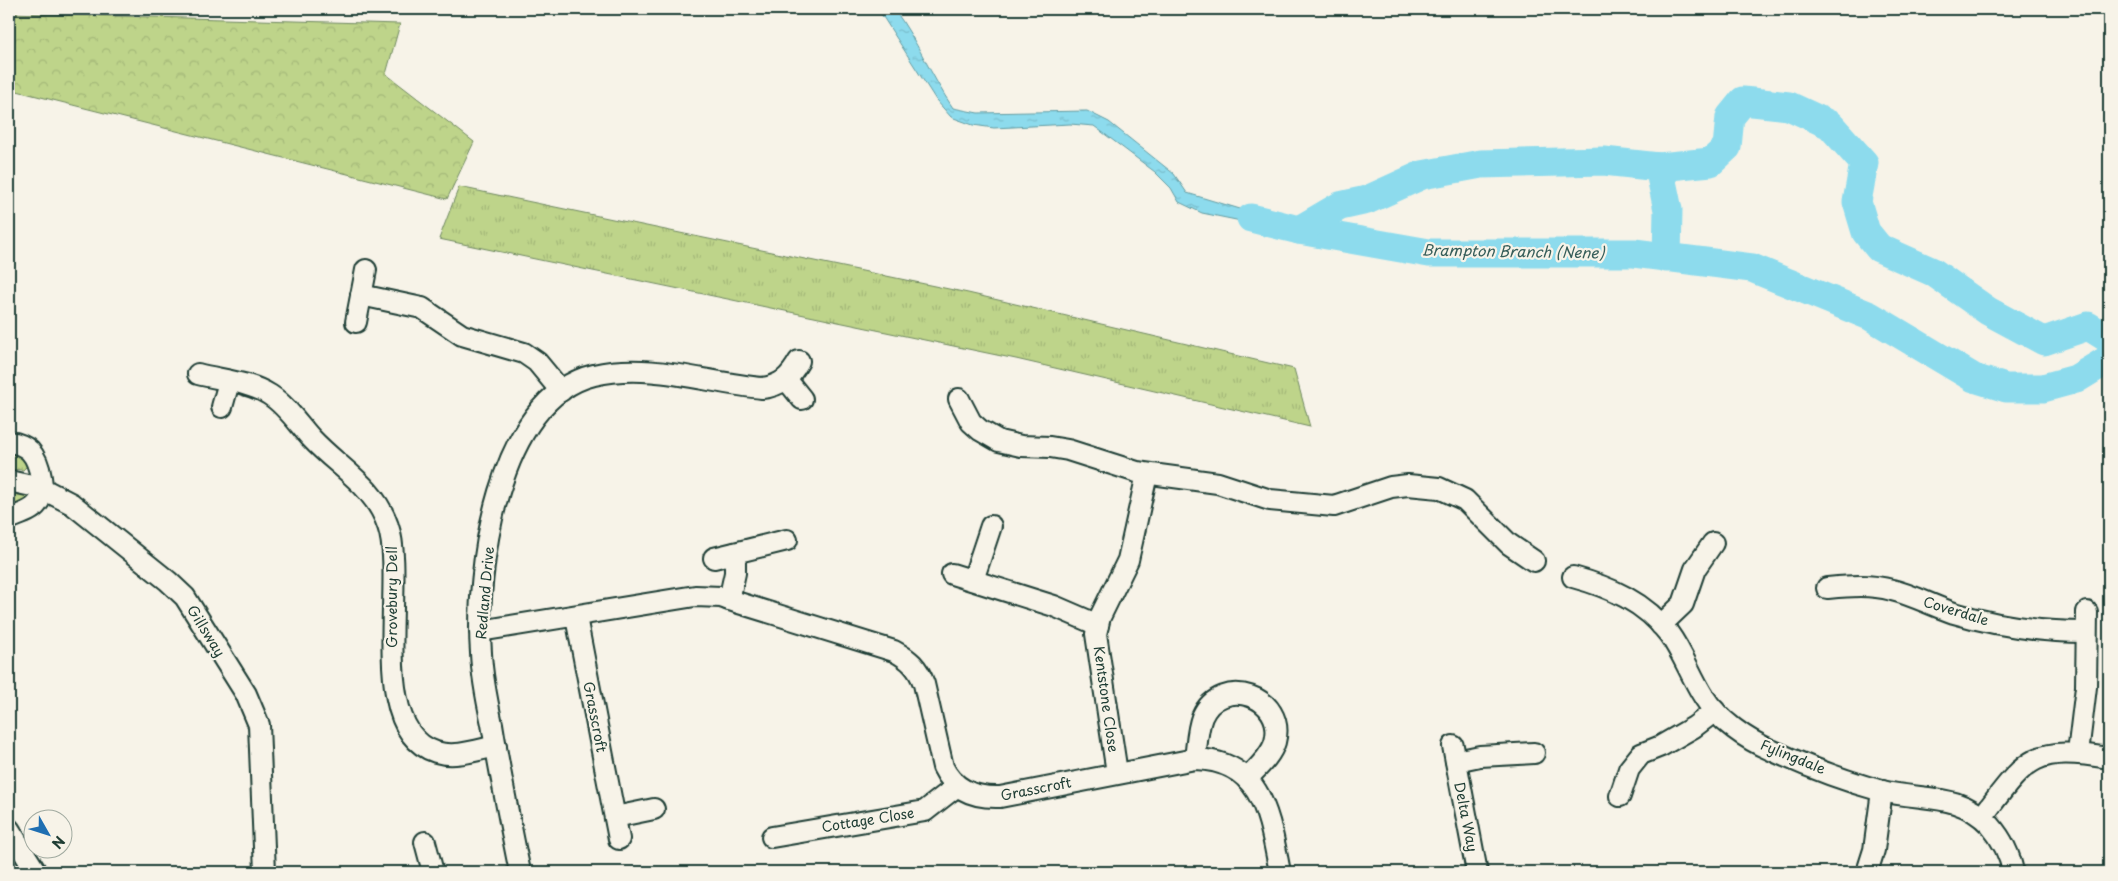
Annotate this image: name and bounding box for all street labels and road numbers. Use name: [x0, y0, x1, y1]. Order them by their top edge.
street label: Grovebury Dell: [381, 546, 402, 648]
street label: Redland Drive: [470, 546, 499, 640]
street label: Coverdale: [1921, 591, 1992, 631]
street label: Gillsway: [182, 601, 231, 661]
street label: Kentstone Close: [1089, 644, 1124, 753]
street label: Grasscroft: [578, 680, 613, 754]
street label: Fylingdale: [1757, 734, 1829, 779]
street label: Grasscroft: [999, 771, 1073, 806]
street label: Delta Way: [1449, 780, 1484, 854]
street label: Cottage Close: [820, 802, 916, 837]

